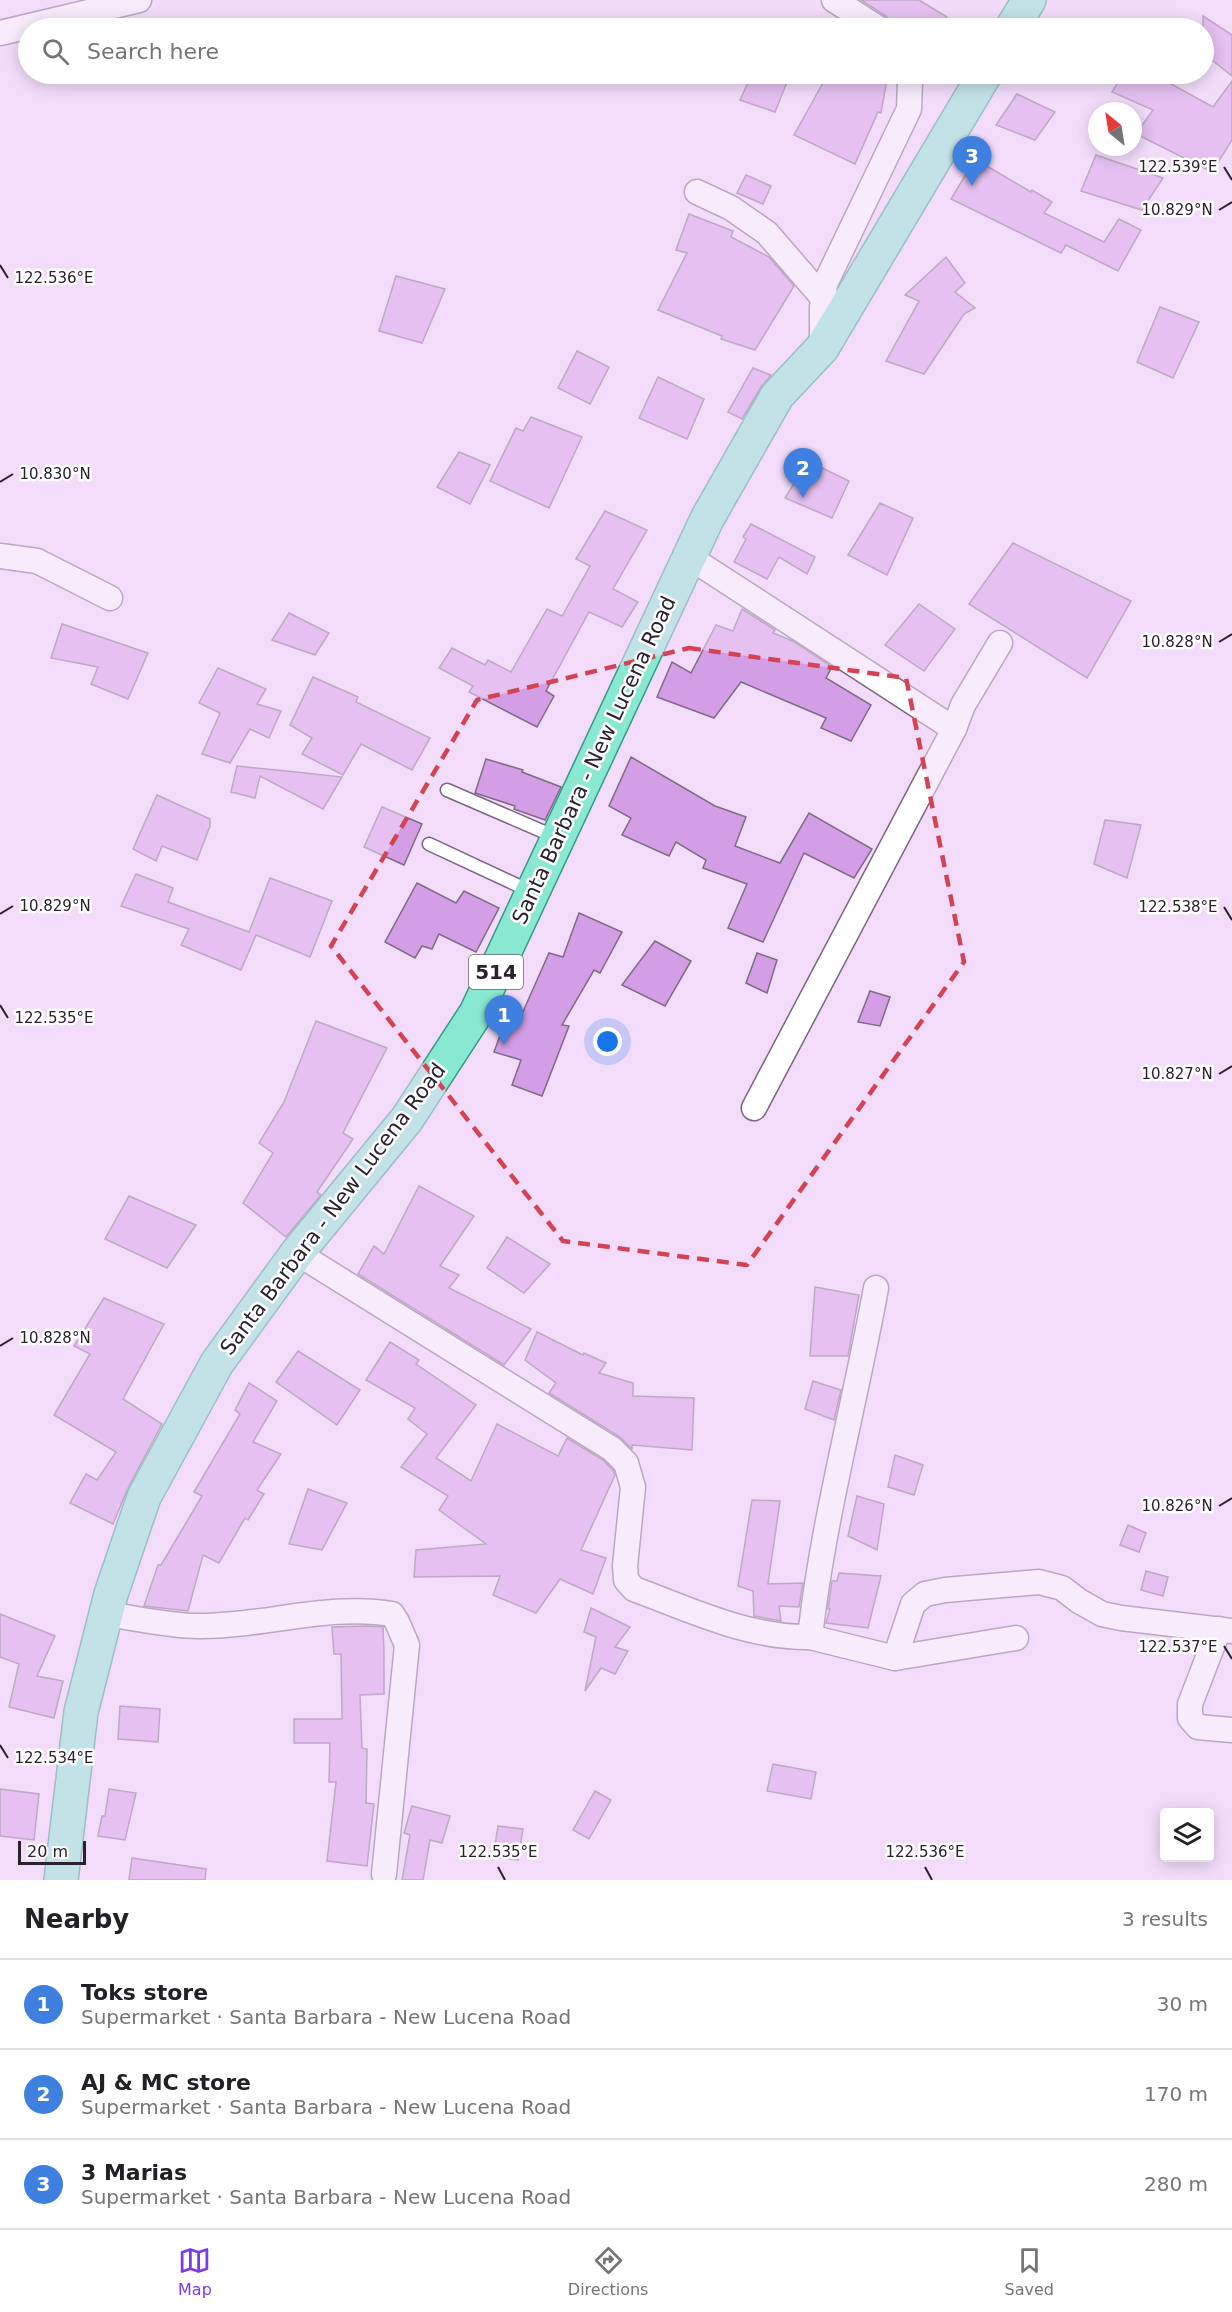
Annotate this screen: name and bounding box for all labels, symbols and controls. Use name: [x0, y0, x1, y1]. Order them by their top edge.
search box: [18, 18, 1214, 84]
icon: search: [39, 35, 72, 68]
text: Search here: [87, 39, 219, 64]
north arrow: [1088, 102, 1142, 156]
pin: 3: [952, 136, 992, 186]
text: 122.539°E: [1138, 158, 1218, 176]
text: 10.829°N: [1141, 201, 1213, 219]
text: 122.536°E: [14, 269, 94, 287]
pin: 2: [784, 448, 822, 498]
text: 10.830°N: [19, 465, 91, 483]
street label: Santa Barbara - New Lucena Road: [507, 592, 681, 928]
text: 10.828°N: [1141, 633, 1213, 651]
text: 10.829°N: [19, 897, 91, 915]
text: 122.538°E: [1138, 898, 1218, 916]
road number: 514: [469, 955, 523, 989]
pin: 1: [484, 996, 524, 1045]
text: 122.535°E: [14, 1009, 94, 1027]
your location: [593, 1027, 622, 1056]
street label: Santa Barbara - New Lucena Road: [215, 1058, 451, 1360]
text: 10.827°N: [1141, 1065, 1213, 1083]
text: 10.828°N: [19, 1329, 91, 1347]
text: 10.826°N: [1141, 1497, 1213, 1515]
text: 122.537°E: [1138, 1638, 1218, 1656]
text: 122.534°E: [14, 1749, 94, 1767]
map controls: [1160, 1808, 1214, 1862]
button: layers: [1160, 1808, 1214, 1862]
scale bar: [18, 1838, 86, 1866]
text: 20 m: [27, 1842, 68, 1861]
text: 122.535°E: [458, 1843, 538, 1861]
text: 122.536°E: [885, 1843, 965, 1861]
text: Nearby: [24, 1904, 129, 1934]
text: 3 results: [1122, 1907, 1208, 1931]
text: Toks store: [81, 1980, 208, 2005]
text: 1: [37, 1992, 50, 2016]
text: 30 m: [1157, 1992, 1208, 2016]
text: Supermarket · Santa Barbara - New Lucena Road: [81, 2005, 571, 2029]
text: AJ & MC store: [81, 2070, 251, 2095]
text: 2: [37, 2082, 50, 2106]
text: 170 m: [1144, 2082, 1208, 2106]
text: Supermarket · Santa Barbara - New Lucena Road: [81, 2095, 571, 2119]
text: 3 Marias: [81, 2160, 187, 2185]
text: 3: [37, 2172, 50, 2196]
text: 280 m: [1144, 2172, 1208, 2196]
text: Supermarket · Santa Barbara - New Lucena Road: [81, 2185, 571, 2209]
tab: Map: [178, 2244, 212, 2299]
tab: Directions: [568, 2244, 648, 2299]
tab: Saved: [1005, 2244, 1054, 2299]

